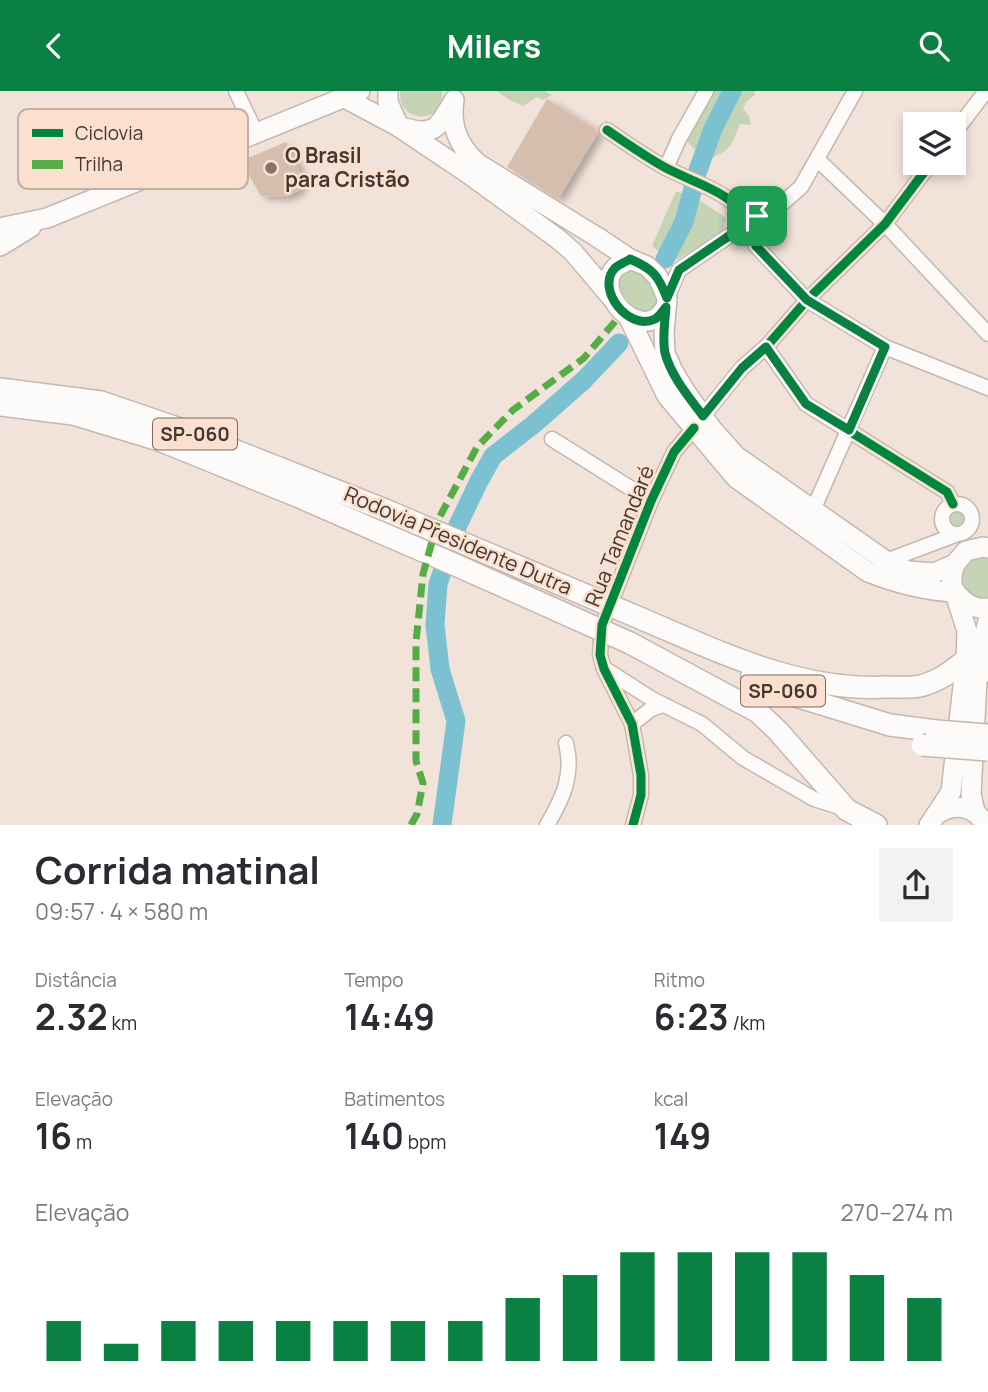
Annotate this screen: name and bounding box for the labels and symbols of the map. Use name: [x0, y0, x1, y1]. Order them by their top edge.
legend: [18, 109, 248, 189]
text: Ciclovia: [75, 120, 143, 146]
place label: O Brasil para Cristão: [285, 141, 410, 193]
text: Trilha: [75, 151, 123, 177]
marker: O Brasil para Cristão: [263, 160, 279, 176]
pin: [727, 186, 787, 246]
road number: SP-060: [153, 419, 237, 449]
street label: Rua Tamandaré: [578, 461, 660, 610]
street label: Rodovia Presidente Dutra: [340, 479, 577, 601]
road number: SP-060: [741, 675, 825, 706]

